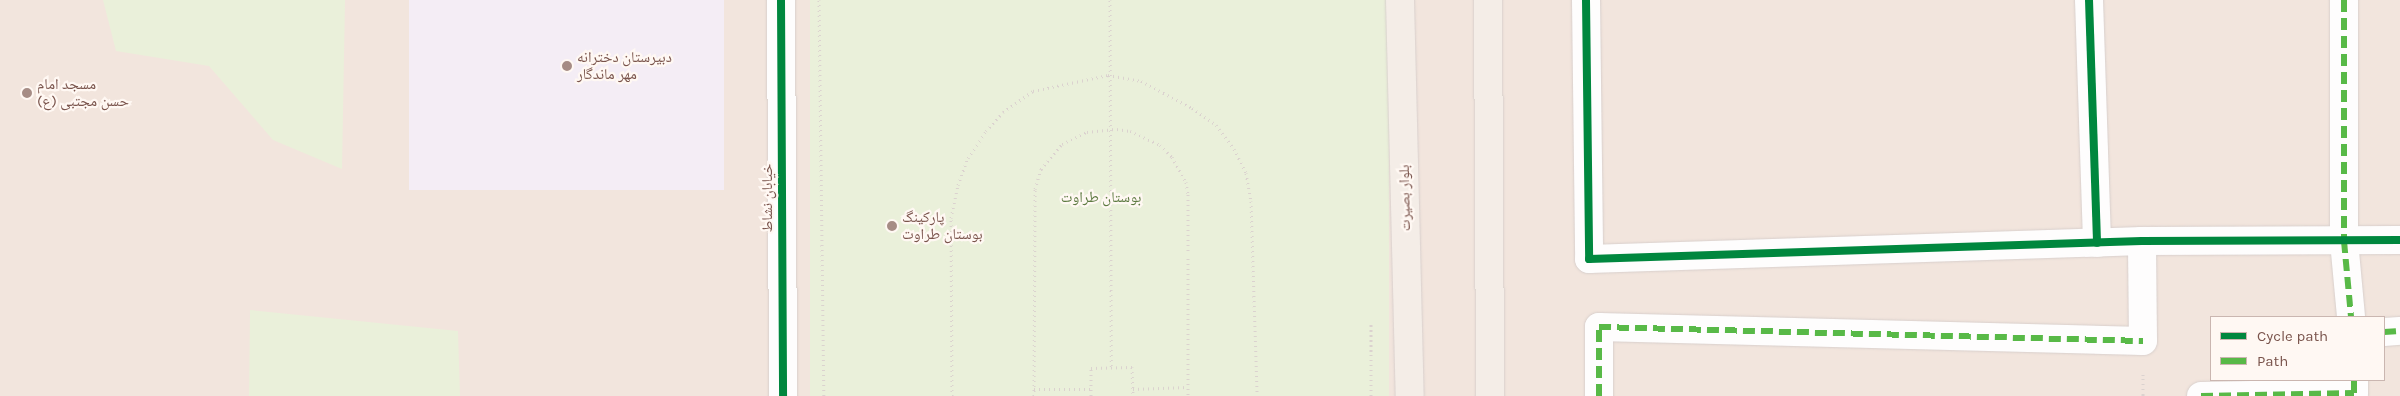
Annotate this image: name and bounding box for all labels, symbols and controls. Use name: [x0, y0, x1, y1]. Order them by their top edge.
place label: دبیرستان دخترانه مهر ماندگار: [577, 48, 672, 83]
marker: دبیرستان دخترانه مهر ماندگار: [561, 60, 573, 72]
place label: مسجد امام حسن مجتبی (ع): [37, 75, 129, 110]
marker: مسجد امام حسن مجتبی (ع): [21, 87, 33, 99]
street label: خیابان نشاط: [759, 164, 777, 232]
street label: بلوار بصیرت: [1395, 165, 1415, 231]
park label: بوستان طراوت: [1061, 189, 1141, 207]
place label: پارکینگ بوستان طراوت: [902, 208, 983, 243]
marker: پارکینگ بوستان طراوت: [886, 220, 898, 232]
legend: [2210, 316, 2385, 381]
text: Cycle path: [2257, 327, 2328, 345]
text: Path: [2257, 352, 2288, 370]

